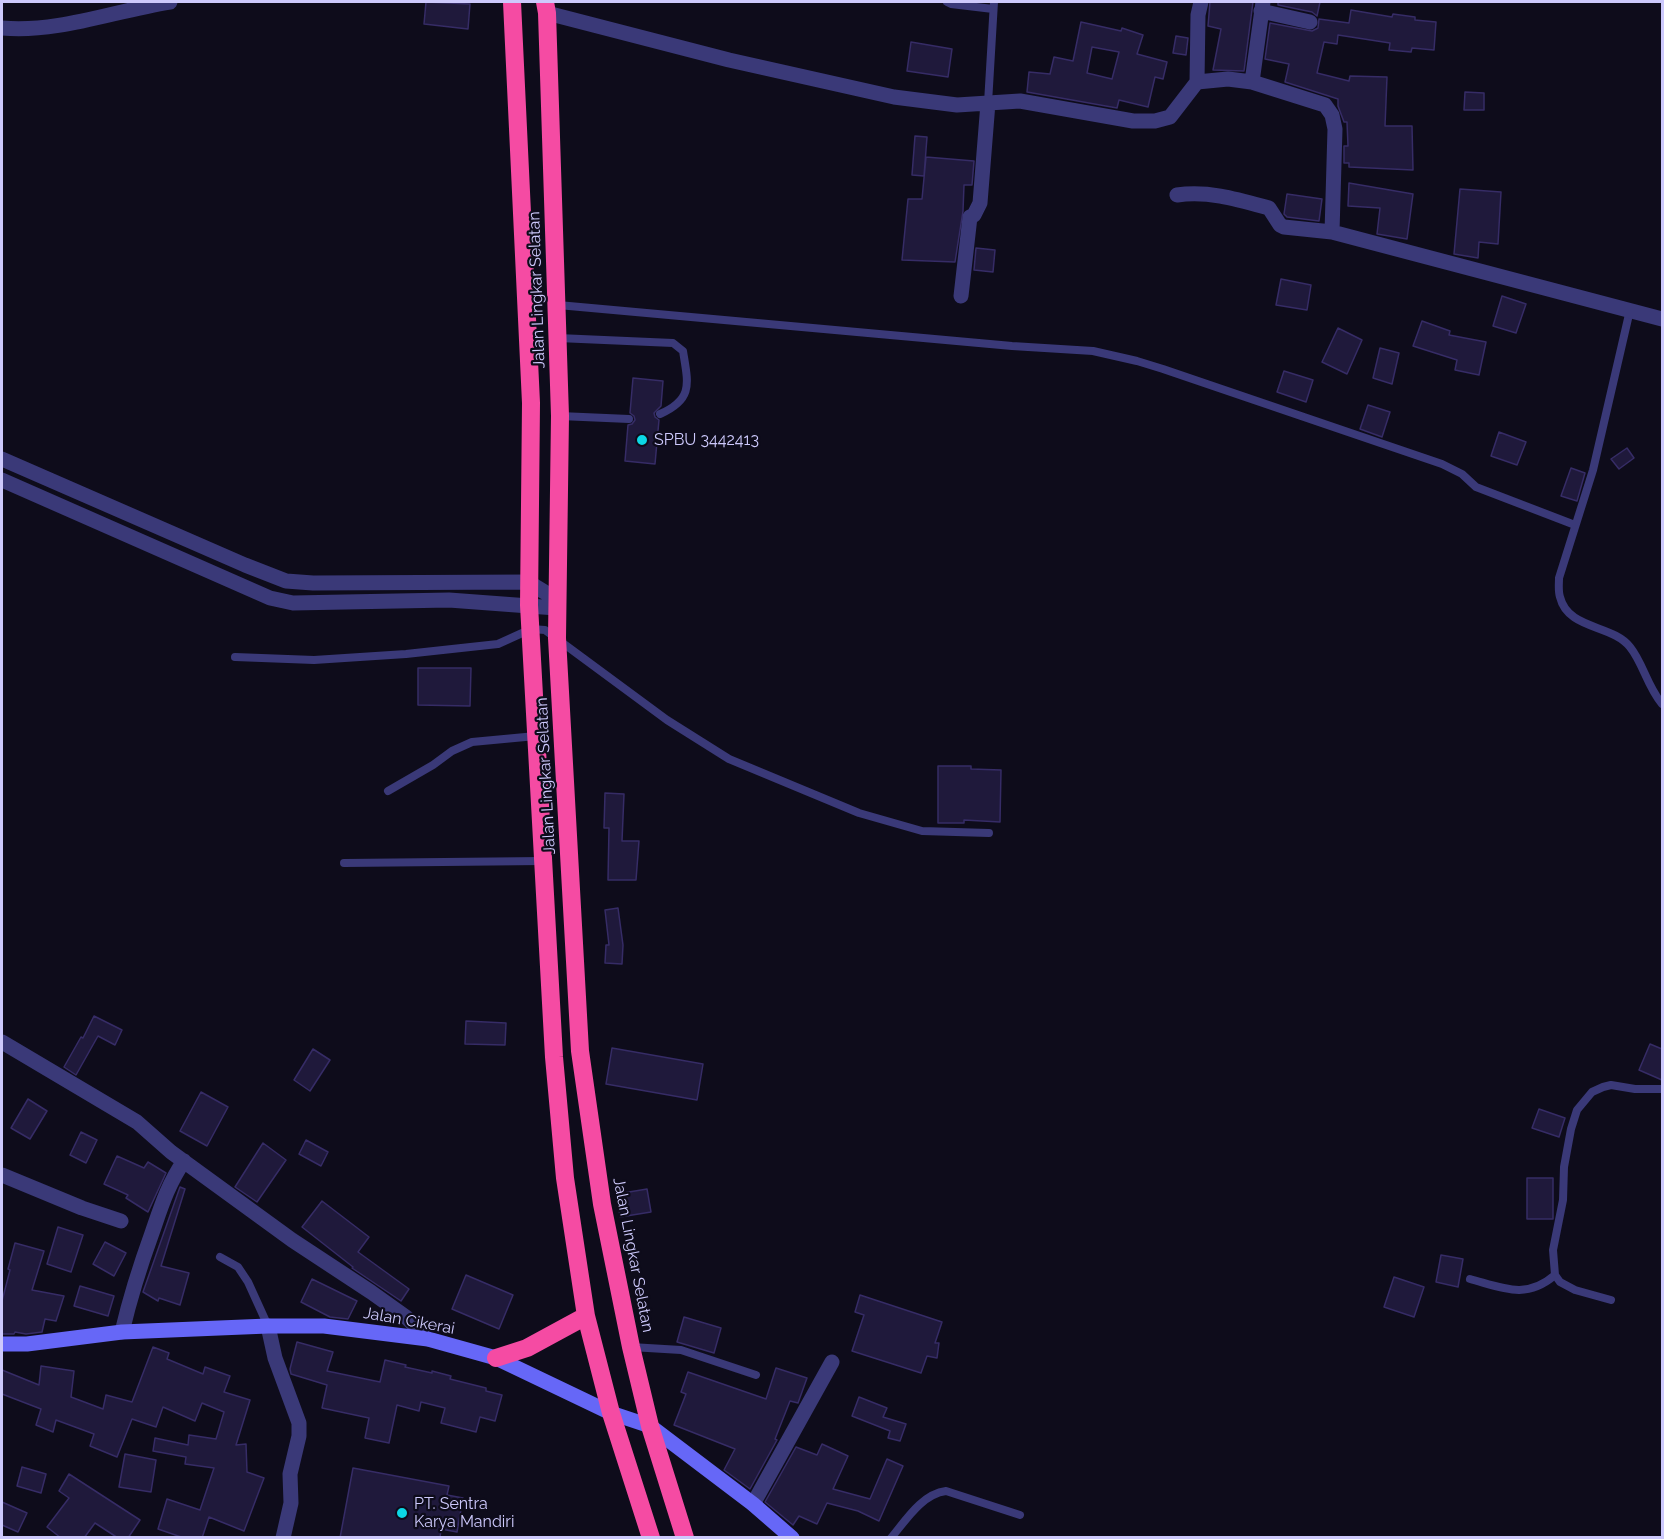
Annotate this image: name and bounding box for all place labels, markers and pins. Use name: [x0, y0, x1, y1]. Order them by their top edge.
place label: SPBU 3442413: [654, 430, 759, 450]
marker: SPBU 3442413: [635, 433, 649, 447]
place label: PT. Sentra Karya Mandiri: [414, 1494, 514, 1532]
marker: PT. Sentra Karya Mandiri: [395, 1506, 409, 1520]

